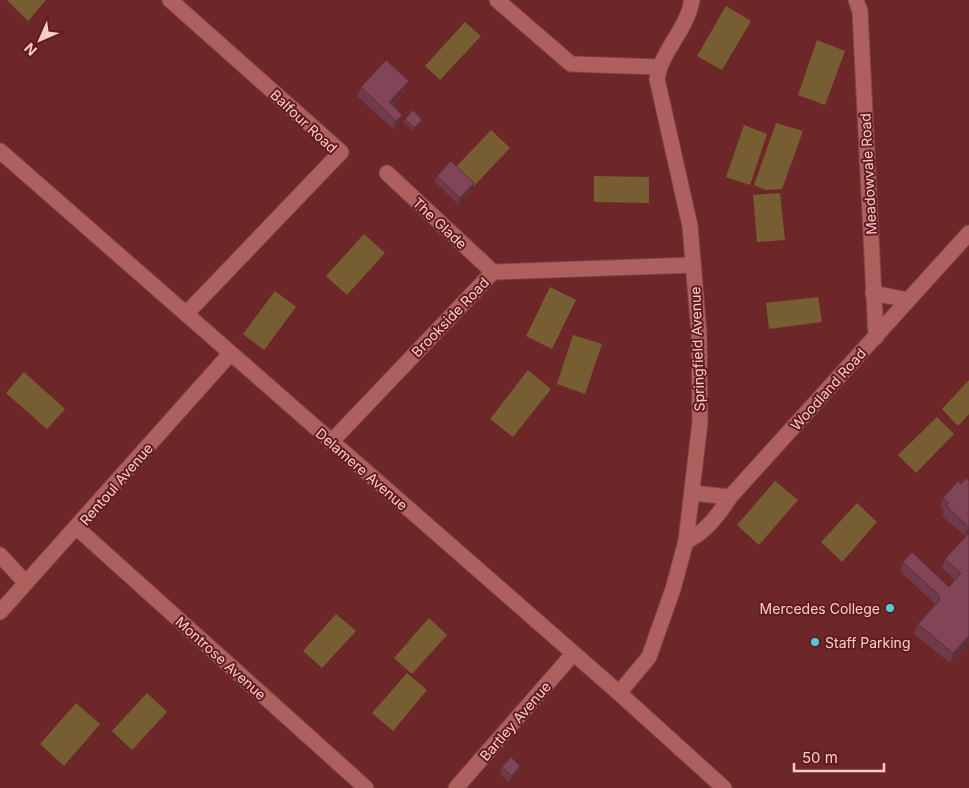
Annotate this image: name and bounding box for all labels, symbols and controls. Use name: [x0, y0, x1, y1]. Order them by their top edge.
north arrow: [15, 15, 65, 65]
text: N: [21, 40, 40, 59]
street label: Balfour Road: [267, 86, 341, 156]
street label: Meadowvale Road: [856, 113, 880, 235]
street label: The Glade: [409, 194, 471, 252]
street label: Brookside Road: [408, 274, 492, 360]
street label: Springfield Avenue: [686, 286, 708, 412]
street label: Woodland Road: [787, 345, 869, 433]
street label: Delamere Avenue: [313, 424, 411, 514]
street label: Rentoul Avenue: [76, 440, 156, 528]
place label: Mercedes College: [760, 600, 880, 617]
marker: Mercedes College: [884, 602, 896, 614]
street label: Montrose Avenue: [172, 613, 270, 703]
place label: Staff Parking: [825, 634, 910, 651]
marker: Staff Parking: [809, 636, 821, 648]
street label: Bartley Avenue: [476, 678, 554, 764]
scale bar: [794, 740, 884, 772]
text: 50 m: [802, 748, 838, 767]

